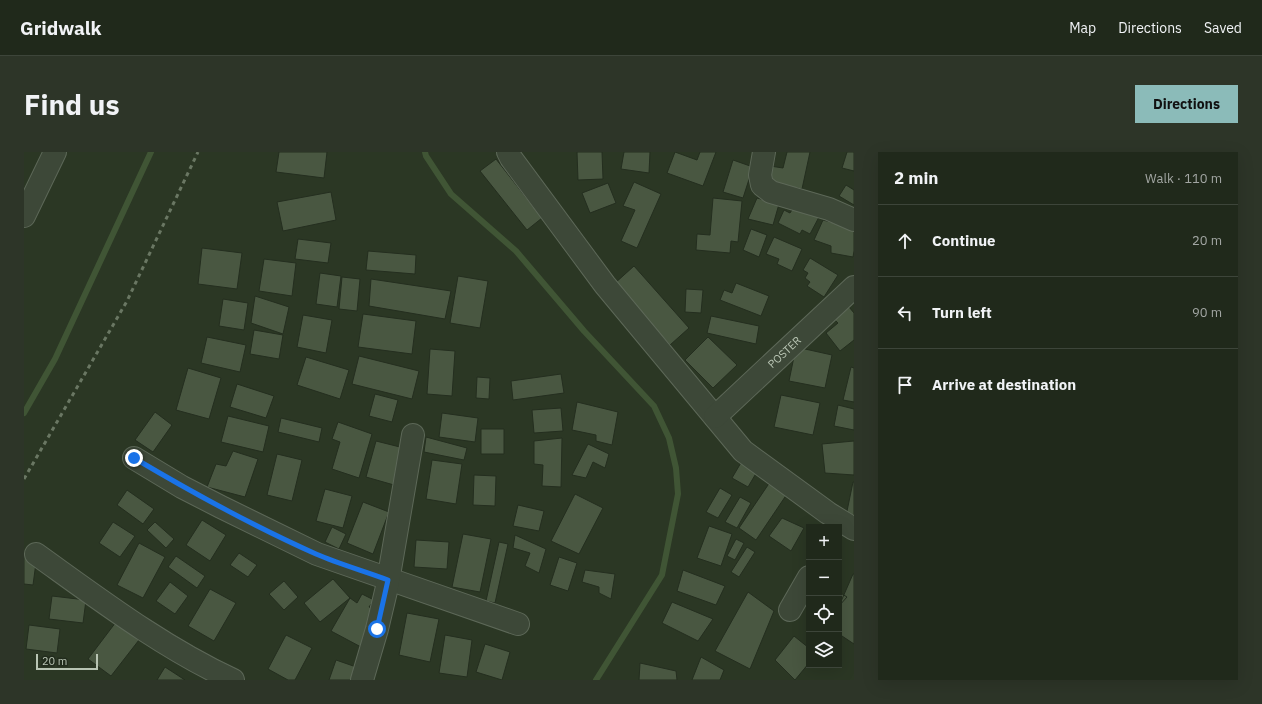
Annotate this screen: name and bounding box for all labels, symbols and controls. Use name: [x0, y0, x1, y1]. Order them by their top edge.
text: Gridwalk: [20, 16, 102, 40]
text: Map: [1069, 19, 1096, 37]
text: Directions: [1118, 19, 1182, 37]
text: Saved: [1204, 19, 1242, 37]
button: Directions: [1135, 85, 1238, 123]
text: Find us: [24, 86, 120, 123]
text: 2 min: [894, 167, 938, 189]
text: Walk · 110 m: [1145, 170, 1222, 187]
icon: ahead: [894, 230, 916, 252]
text: Continue: [932, 231, 996, 250]
text: 20 m: [1192, 232, 1222, 249]
icon: left: [894, 302, 916, 324]
text: Turn left: [932, 303, 992, 322]
text: 90 m: [1192, 304, 1222, 321]
street label: POSTER: [765, 333, 804, 371]
icon: arrive: [894, 374, 916, 396]
text: Arrive at destination: [932, 375, 1076, 394]
route end: [125, 449, 143, 467]
map controls: [806, 524, 842, 668]
button: +: [806, 524, 842, 560]
button: −: [806, 560, 842, 596]
button: locate: [806, 596, 842, 632]
route start: [368, 620, 386, 638]
button: layers: [806, 632, 842, 668]
scale bar: [36, 652, 98, 671]
text: 20 m: [42, 654, 67, 668]

